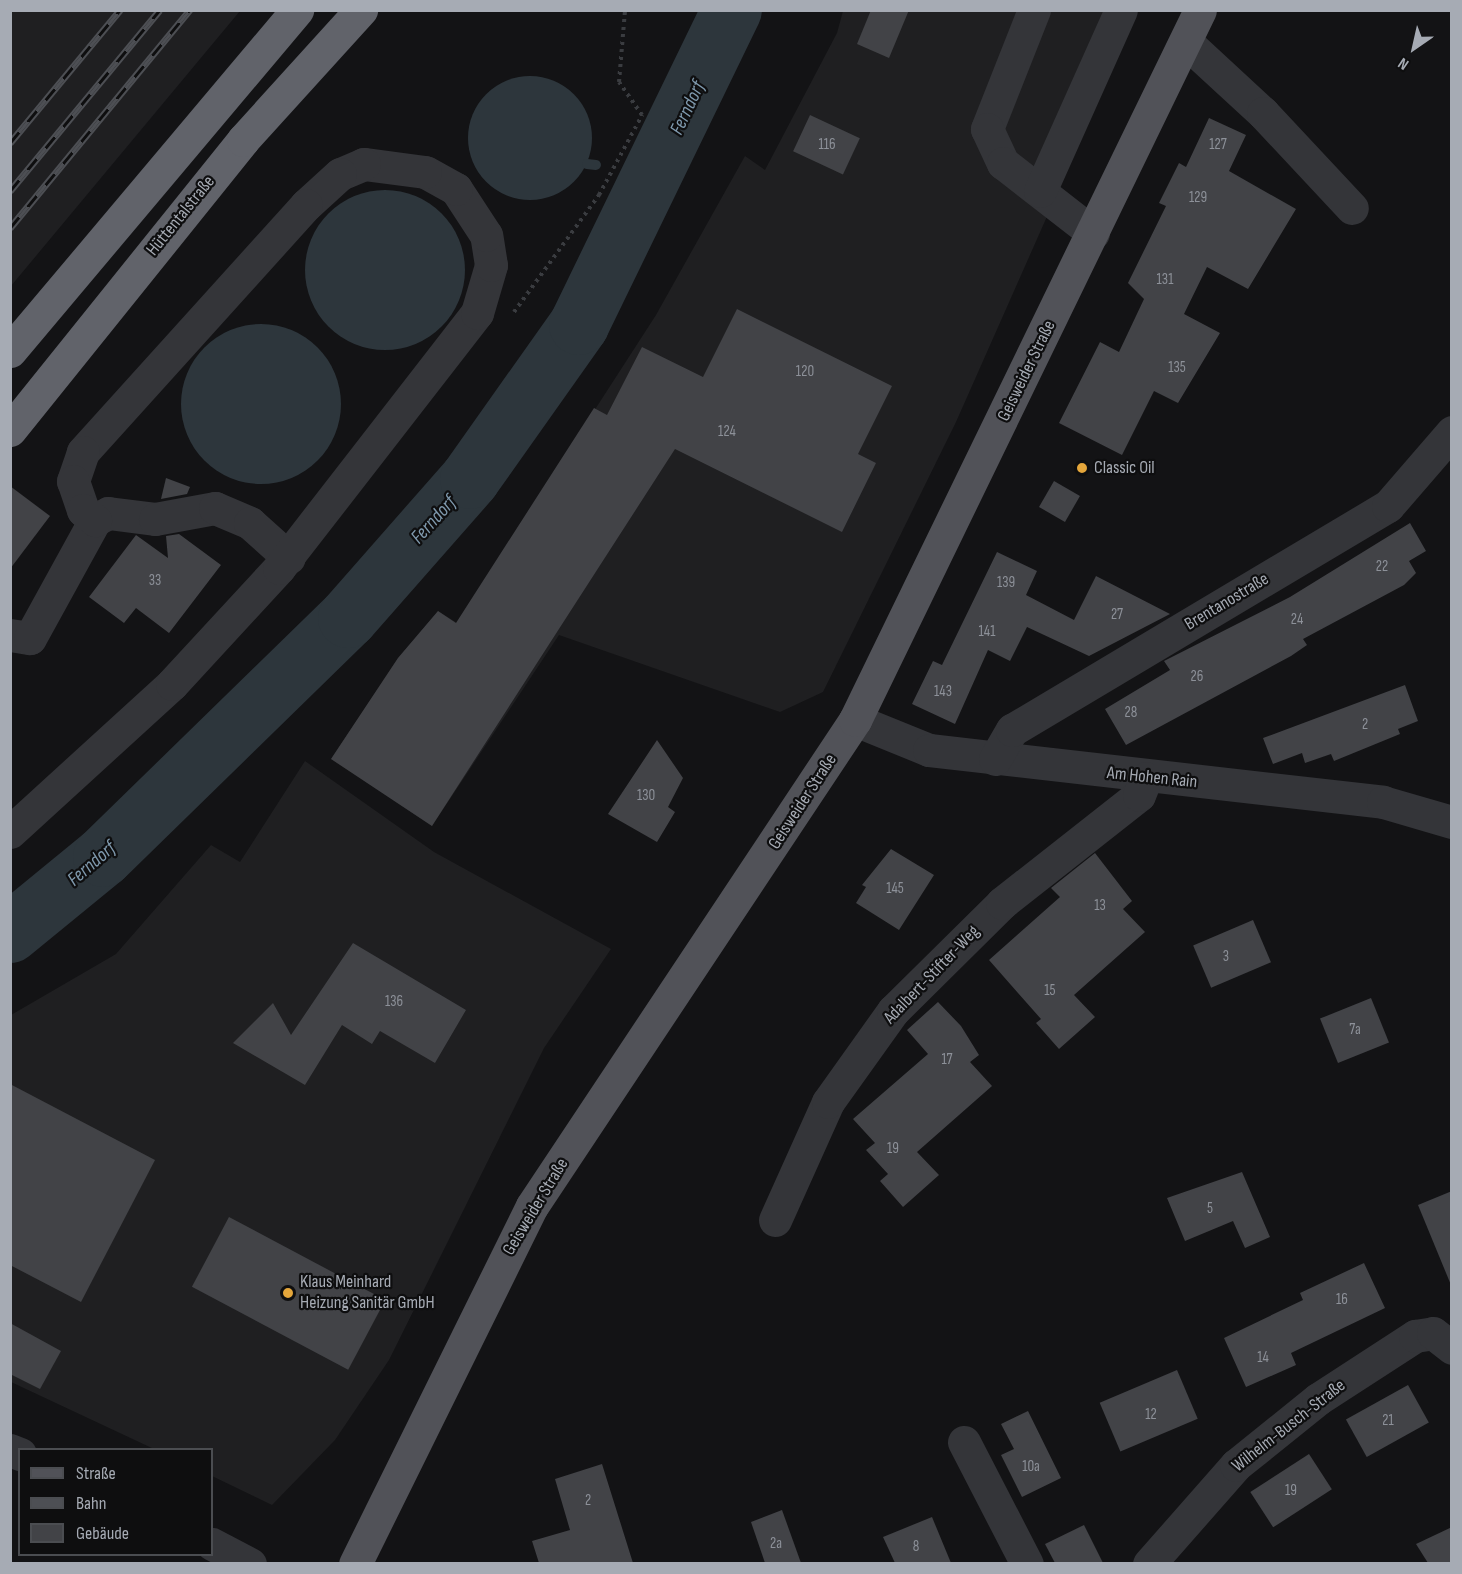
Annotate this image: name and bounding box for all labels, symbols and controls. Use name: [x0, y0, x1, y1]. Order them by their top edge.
north arrow: [1384, 18, 1444, 78]
text: N: [1395, 53, 1413, 74]
water label: Ferndorf: [665, 77, 711, 139]
house number: 116: [818, 136, 836, 154]
house number: 127: [1209, 136, 1227, 154]
street label: Hüttentalstraße: [142, 172, 220, 260]
house number: 129: [1189, 189, 1207, 207]
house number: 131: [1157, 271, 1173, 289]
street label: Geisweider Straße: [993, 317, 1061, 425]
house number: 135: [1168, 359, 1186, 377]
house number: 120: [796, 363, 814, 381]
house number: 124: [718, 423, 736, 441]
place label: Classic Oil: [1094, 457, 1155, 479]
marker: Classic Oil: [1075, 461, 1089, 475]
water label: Ferndorf: [406, 491, 462, 549]
house number: 22: [1376, 558, 1388, 576]
street label: Brentanostraße: [1181, 569, 1273, 635]
house number: 33: [149, 572, 161, 590]
house number: 139: [997, 574, 1015, 592]
house number: 27: [1111, 606, 1123, 624]
house number: 24: [1291, 611, 1303, 629]
house number: 141: [979, 623, 995, 641]
house number: 26: [1191, 668, 1203, 686]
house number: 143: [934, 683, 952, 701]
house number: 28: [1125, 704, 1137, 722]
house number: 2: [1362, 716, 1368, 734]
street label: Geisweider Straße: [764, 750, 842, 854]
street label: Am Hohen Rain: [1106, 763, 1198, 793]
house number: 130: [637, 787, 655, 805]
water label: Ferndorf: [63, 836, 121, 892]
house number: 145: [886, 880, 904, 898]
house number: 13: [1094, 897, 1106, 915]
street label: Adalbert-Stifter-Weg: [880, 921, 984, 1029]
house number: 3: [1223, 948, 1229, 966]
house number: 15: [1044, 982, 1056, 1000]
house number: 136: [385, 993, 403, 1011]
house number: 7a: [1349, 1021, 1361, 1039]
house number: 17: [941, 1051, 953, 1069]
house number: 19: [887, 1140, 899, 1158]
street label: Geisweider Straße: [499, 1155, 573, 1259]
house number: 5: [1207, 1200, 1213, 1218]
place label: Klaus Meinhard Heizung Sanitär GmbH: [300, 1272, 435, 1314]
marker: Klaus Meinhard Heizung Sanitär GmbH: [281, 1286, 295, 1300]
house number: 16: [1336, 1291, 1348, 1309]
house number: 14: [1257, 1349, 1269, 1367]
street label: Wilhelm-Busch-Straße: [1228, 1375, 1350, 1477]
house number: 12: [1145, 1406, 1157, 1424]
house number: 21: [1382, 1412, 1394, 1430]
legend: [18, 1448, 213, 1556]
house number: 10a: [1022, 1458, 1040, 1476]
text: Straße: [76, 1463, 116, 1484]
house number: 19: [1285, 1482, 1297, 1500]
house number: 2: [585, 1492, 591, 1510]
text: Bahn: [76, 1493, 106, 1514]
text: Gebäude: [76, 1523, 129, 1544]
house number: 2a: [770, 1535, 782, 1553]
house number: 8: [913, 1538, 919, 1556]

